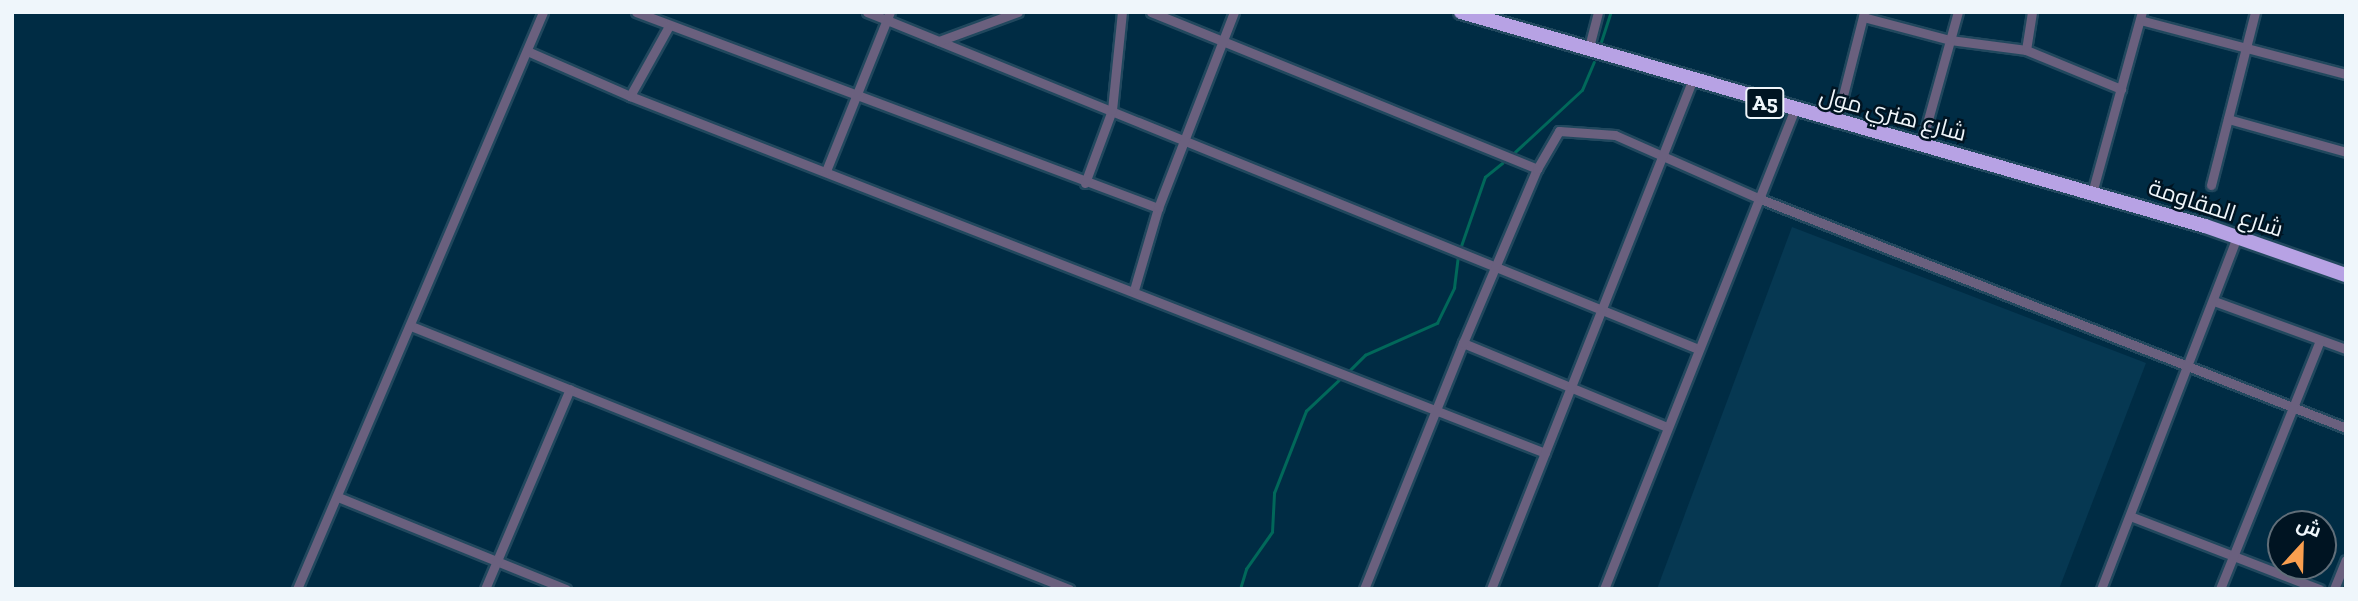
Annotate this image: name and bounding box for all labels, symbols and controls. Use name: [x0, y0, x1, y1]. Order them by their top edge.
street label: شارع هنري مول: [1817, 81, 1969, 147]
road number: A5: [1744, 86, 1786, 120]
street label: شارع المقاومة: [2145, 173, 2287, 243]
north arrow: [2267, 510, 2337, 580]
text: ش: [2294, 512, 2325, 542]

